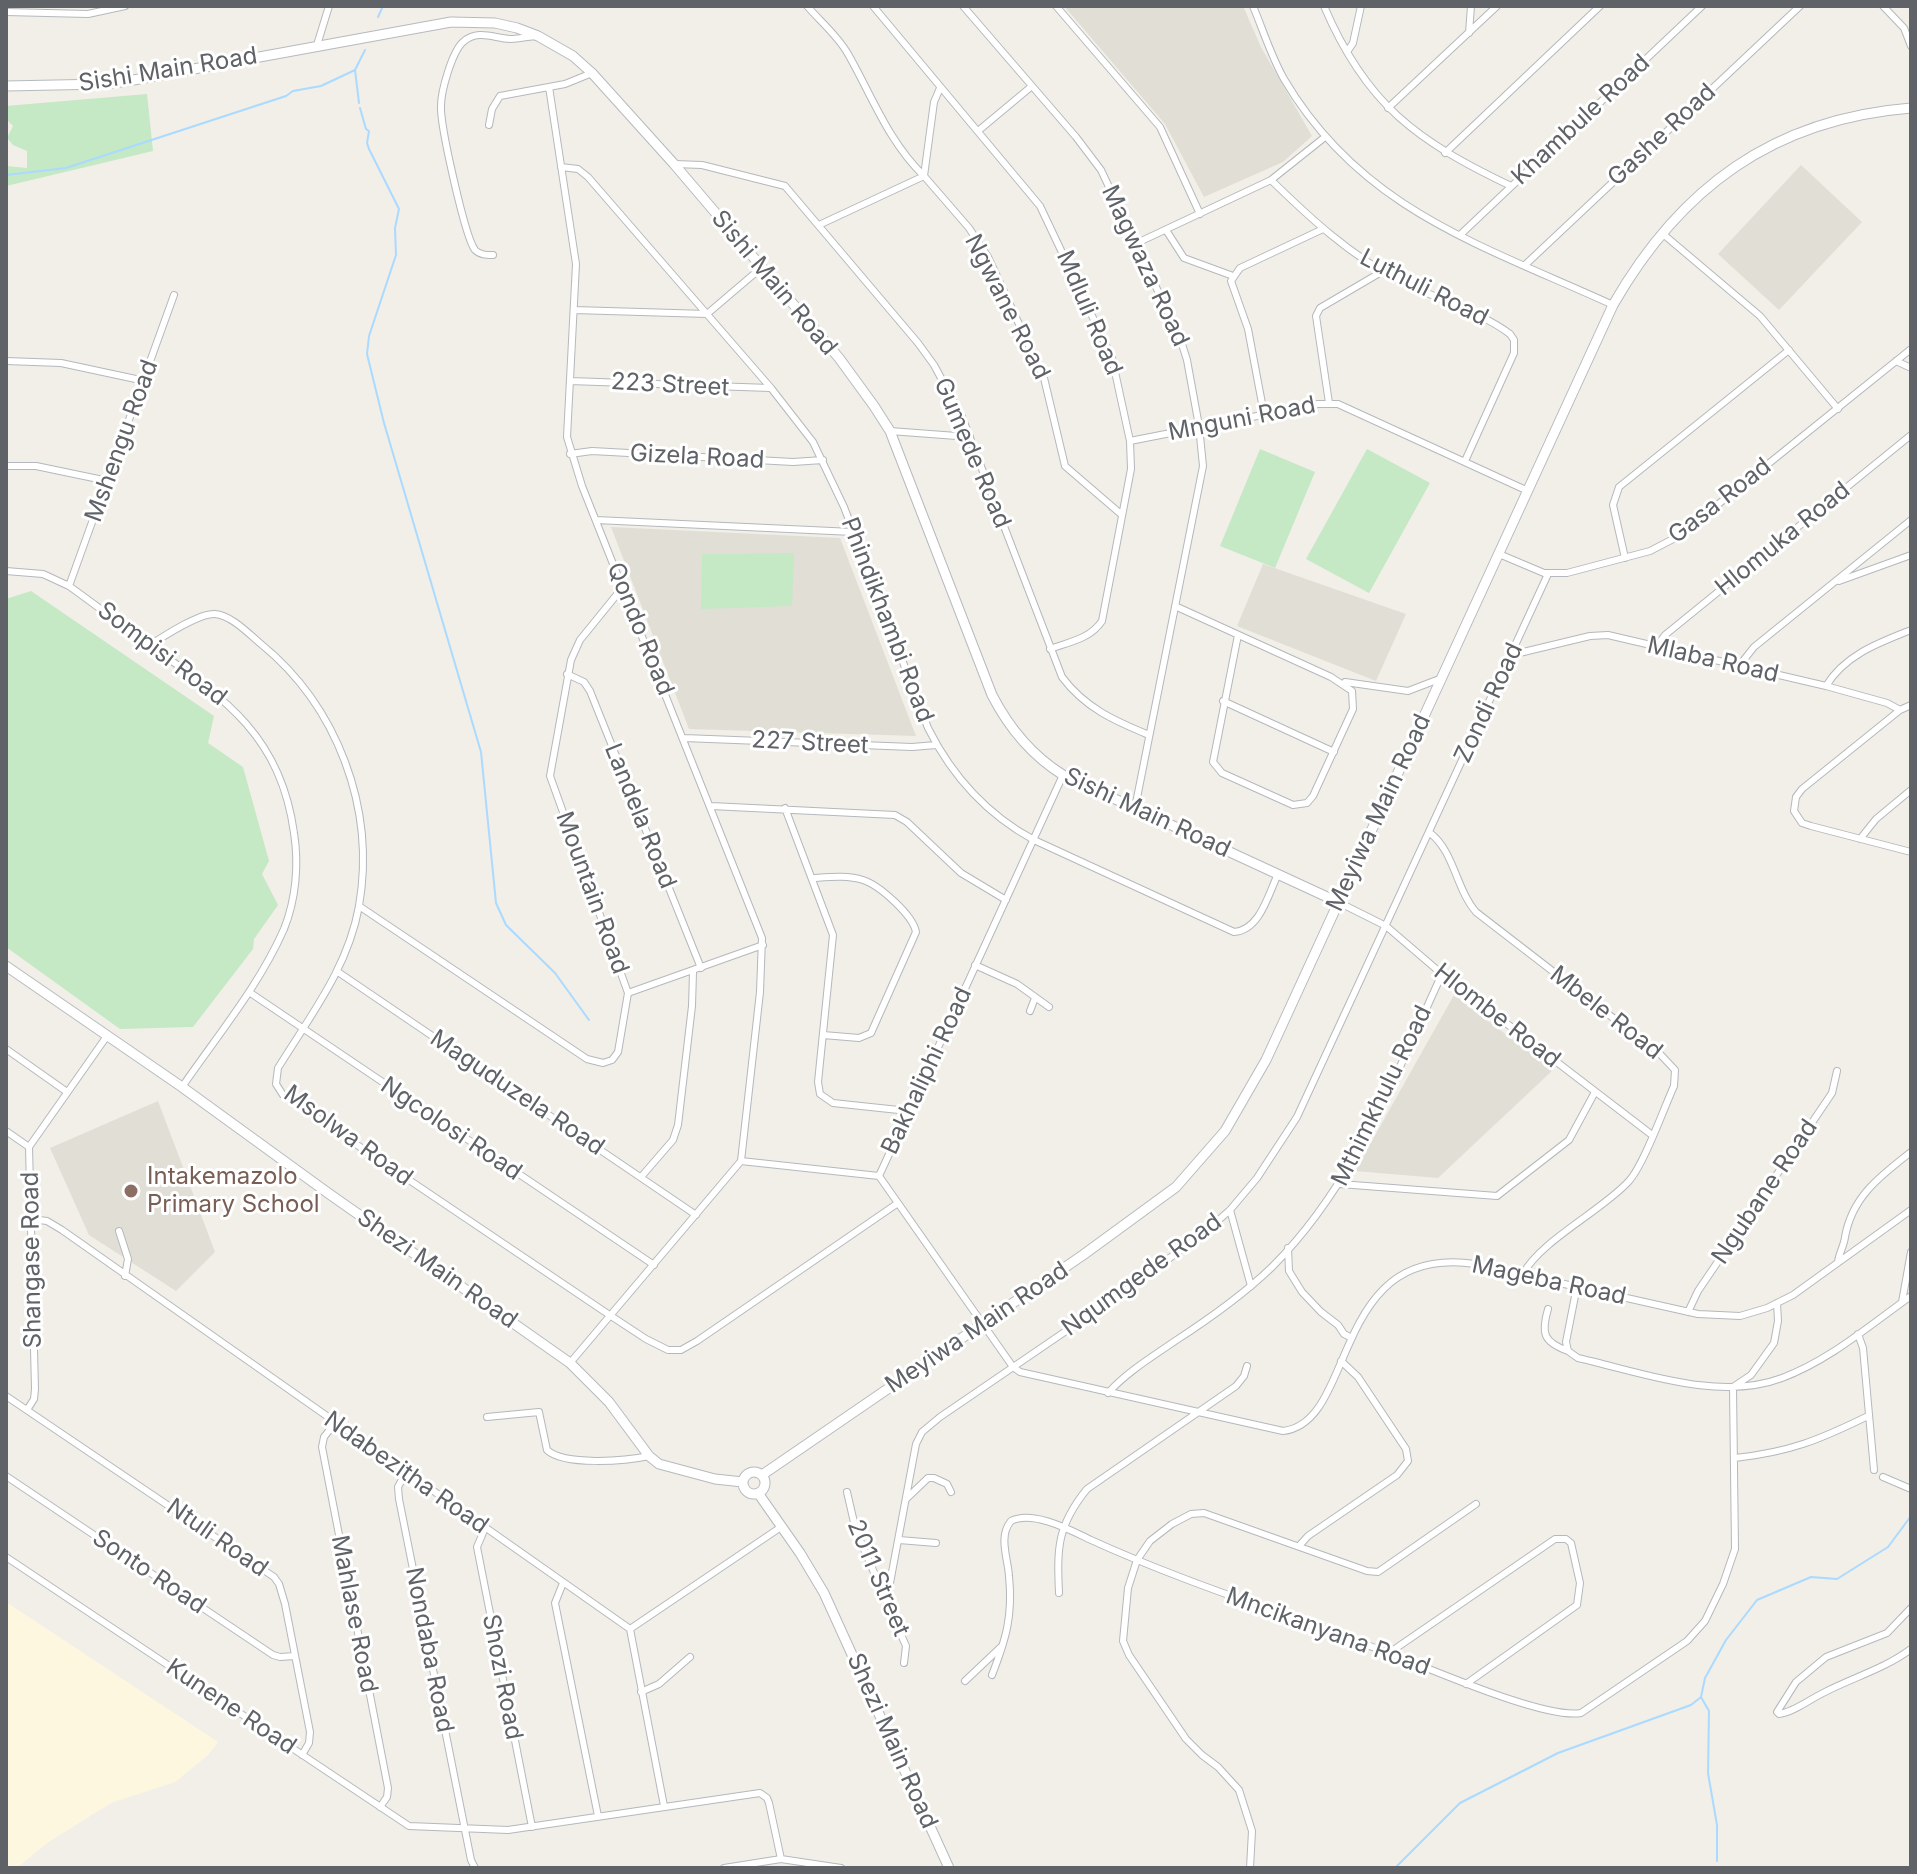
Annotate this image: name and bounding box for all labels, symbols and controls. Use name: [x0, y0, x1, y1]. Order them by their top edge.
street label: Sishi Main Road: [77, 42, 259, 98]
street label: Khambule Road: [1506, 49, 1656, 191]
street label: Gashe Road: [1602, 78, 1722, 192]
street label: Magwaza Road: [1095, 181, 1195, 351]
street label: Sishi Main Road: [705, 205, 843, 361]
street label: Ngwane Road: [958, 230, 1056, 384]
street label: Luthuli Road: [1355, 243, 1493, 333]
street label: Mdluli Road: [1050, 246, 1128, 380]
street label: Mshengu Road: [79, 356, 165, 526]
street label: 223 Street: [610, 368, 730, 402]
street label: Gumede Road: [927, 374, 1017, 532]
street label: Mnguni Road: [1166, 391, 1318, 447]
street label: Gizela Road: [629, 439, 765, 475]
street label: Gasa Road: [1663, 452, 1777, 550]
street label: Hlomuka Road: [1710, 476, 1856, 602]
street label: Phindikhambi Road: [835, 514, 939, 726]
street label: Qondo Road: [600, 558, 680, 700]
street label: Sompisi Road: [92, 596, 232, 712]
street label: Mlaba Road: [1644, 631, 1782, 689]
street label: Zondi Road: [1449, 639, 1529, 767]
street label: Meyiwa Main Road: [1321, 710, 1437, 916]
street label: 227 Street: [751, 726, 869, 760]
street label: Landela Road: [598, 739, 682, 893]
street label: Sishi Main Road: [1059, 762, 1235, 864]
street label: Mountain Road: [549, 808, 635, 978]
street label: Hlombe Road: [1428, 958, 1566, 1074]
street label: Mbele Road: [1544, 960, 1668, 1066]
street label: Bakhaliphi Road: [876, 983, 978, 1159]
street label: Mthimkhulu Road: [1326, 1001, 1438, 1191]
street label: Maguduzela Road: [424, 1024, 610, 1162]
street label: Ngcolosi Road: [375, 1071, 527, 1187]
street label: Msolwa Road: [278, 1080, 418, 1192]
street label: Ngubane Road: [1706, 1114, 1824, 1270]
place label: Intakemazolo Primary School: [147, 1163, 320, 1219]
street label: Shangase Road: [16, 1171, 48, 1349]
marker: Intakemazolo Primary School: [122, 1182, 140, 1200]
street label: Shezi Main Road: [351, 1203, 523, 1335]
street label: Nqumgede Road: [1057, 1208, 1227, 1342]
street label: Mageba Road: [1469, 1251, 1629, 1311]
street label: Meyiwa Main Road: [880, 1256, 1074, 1400]
street label: Ndabezitha Road: [318, 1406, 494, 1540]
street label: Ntuli Road: [161, 1493, 273, 1583]
street label: 2011 Street: [841, 1515, 915, 1641]
street label: Sonto Road: [87, 1524, 211, 1620]
street label: Mahlase Road: [325, 1533, 383, 1695]
street label: Nondaba Road: [399, 1565, 459, 1735]
street label: Mncikanyana Road: [1222, 1582, 1434, 1682]
street label: Shozi Road: [476, 1612, 528, 1742]
street label: Shezi Main Road: [840, 1649, 944, 1833]
street label: Kunene Road: [161, 1653, 301, 1761]

